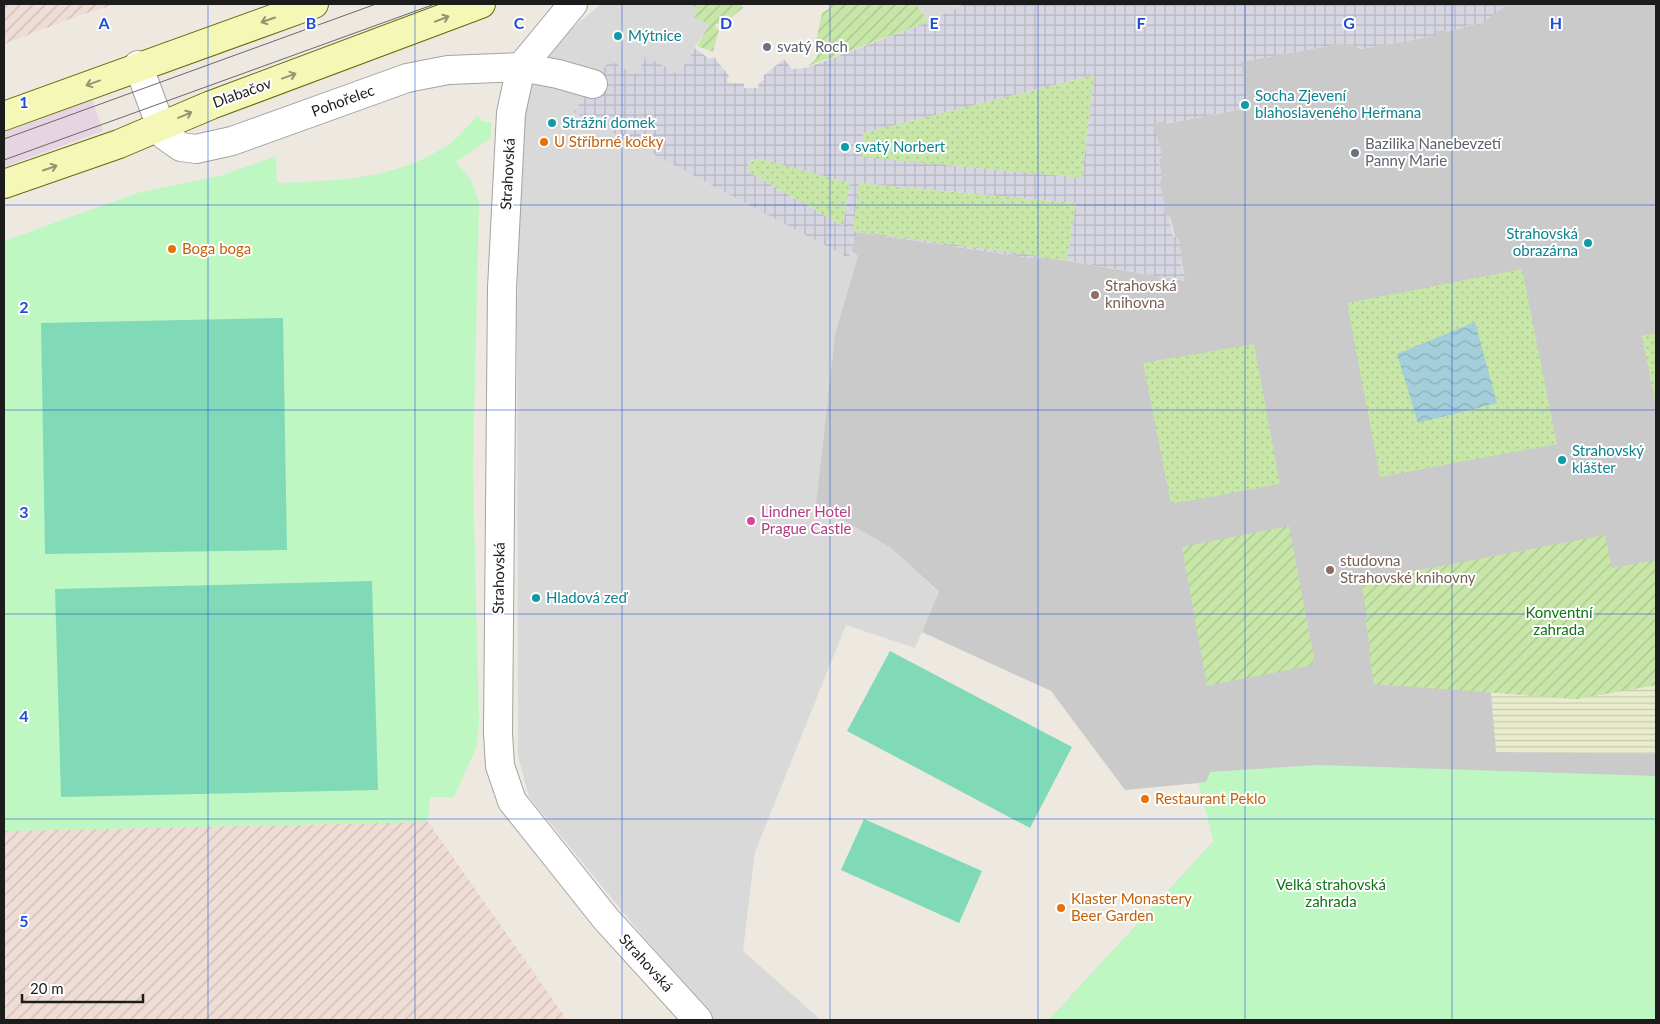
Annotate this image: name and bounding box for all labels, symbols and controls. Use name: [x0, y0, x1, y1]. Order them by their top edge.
text: A: [97, 13, 110, 32]
text: B: [306, 13, 316, 32]
text: C: [514, 13, 525, 32]
text: D: [720, 13, 732, 32]
text: E: [929, 13, 939, 32]
text: F: [1136, 13, 1146, 32]
text: G: [1343, 13, 1355, 32]
text: H: [1550, 13, 1562, 32]
one-way arrow: [434, 14, 449, 23]
one-way arrow: [260, 16, 276, 25]
place label: Mýtnice: [628, 26, 682, 44]
marker: Mýtnice: [612, 30, 624, 42]
place label: svatý Roch: [777, 37, 848, 55]
marker: svatý Roch: [761, 41, 773, 53]
one-way arrow: [281, 71, 297, 80]
street label: Dlabačov: [210, 73, 274, 111]
one-way arrow: [86, 79, 101, 88]
street label: Pohořelec: [309, 80, 377, 120]
place label: Socha Zjevení blahoslaveného Heřmana: [1255, 86, 1421, 121]
text: 1: [19, 92, 29, 111]
marker: Socha Zjevení blahoslaveného Heřmana: [1239, 99, 1251, 111]
one-way arrow: [177, 110, 192, 120]
place label: Strážní domek: [562, 113, 656, 131]
marker: Strážní domek: [546, 117, 558, 129]
place label: U Stříbrné kočky: [554, 132, 664, 150]
place label: Bazilika Nanebevzetí Panny Marie: [1365, 134, 1502, 169]
marker: U Stříbrné kočky: [538, 136, 550, 148]
place label: svatý Norbert: [855, 137, 946, 155]
street label: Strahovská: [496, 138, 518, 210]
marker: svatý Norbert: [839, 141, 851, 153]
marker: Bazilika Nanebevzetí Panny Marie: [1349, 147, 1361, 159]
one-way arrow: [41, 163, 57, 172]
place label: Strahovská obrazárna: [1506, 224, 1578, 259]
marker: Strahovská obrazárna: [1582, 237, 1594, 249]
place label: Boga boga: [182, 239, 251, 257]
marker: Boga boga: [166, 243, 178, 255]
place label: Strahovská knihovna: [1105, 276, 1177, 311]
marker: Strahovská knihovna: [1089, 289, 1101, 301]
text: 2: [19, 297, 29, 316]
place label: Strahovský klášter: [1572, 441, 1644, 476]
marker: Strahovský klášter: [1556, 454, 1568, 466]
text: 3: [19, 502, 29, 521]
place label: Lindner Hotel Prague Castle: [761, 502, 851, 537]
marker: Lindner Hotel Prague Castle: [745, 515, 757, 527]
street label: Strahovská: [488, 542, 508, 614]
place label: studovna Strahovské knihovny: [1340, 551, 1476, 586]
marker: studovna Strahovské knihovny: [1324, 564, 1336, 576]
place label: Hladová zeď: [546, 588, 628, 606]
marker: Hladová zeď: [530, 592, 542, 604]
park label: Konventní zahrada: [1525, 603, 1594, 638]
text: 4: [19, 706, 29, 725]
place label: Restaurant Peklo: [1155, 789, 1266, 807]
marker: Restaurant Peklo: [1139, 793, 1151, 805]
park label: Velká strahovská zahrada: [1276, 875, 1386, 910]
place label: Klaster Monastery Beer Garden: [1071, 889, 1192, 924]
marker: Klaster Monastery Beer Garden: [1055, 902, 1067, 914]
text: 5: [19, 911, 29, 930]
street label: Strahovská: [616, 930, 677, 995]
scale bar: [22, 972, 144, 1004]
text: 20 m: [30, 979, 64, 997]

